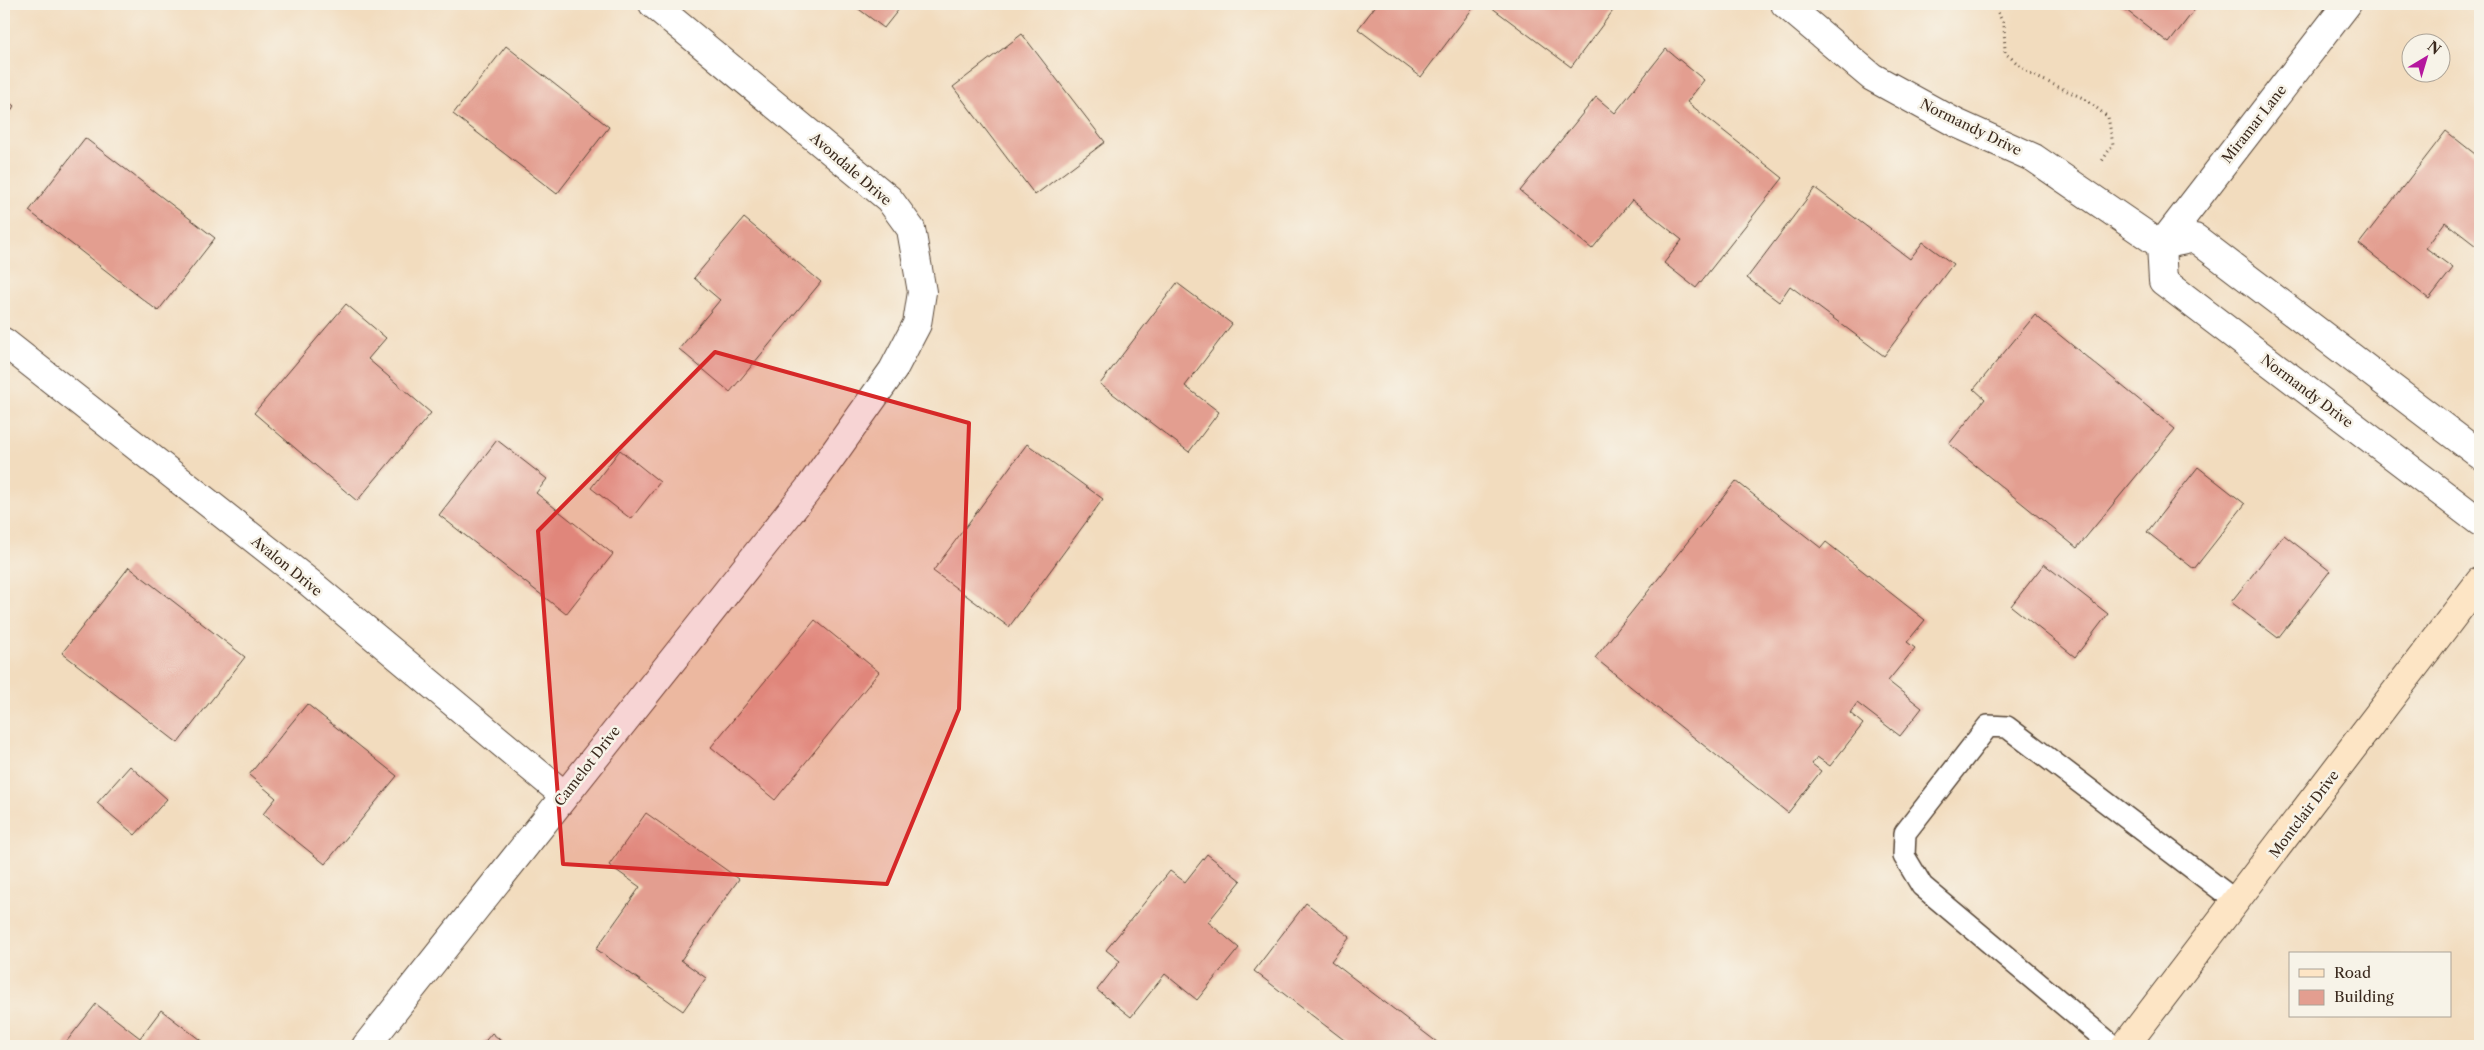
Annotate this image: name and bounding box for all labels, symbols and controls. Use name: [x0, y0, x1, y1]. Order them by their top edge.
north arrow: [2402, 32, 2452, 82]
text: N: [2424, 37, 2444, 59]
street label: Miramar Lane: [2218, 81, 2290, 167]
street label: Normandy Drive: [1917, 95, 2025, 159]
street label: Avondale Drive: [806, 128, 896, 209]
street label: Normandy Drive: [2257, 350, 2357, 432]
street label: Avalon Drive: [247, 531, 326, 600]
street label: Camelot Drive: [550, 722, 624, 810]
street label: Montclair Drive: [2265, 767, 2343, 861]
legend: [2289, 952, 2452, 1018]
text: Road: [2334, 963, 2371, 982]
text: Building: [2334, 987, 2394, 1006]

